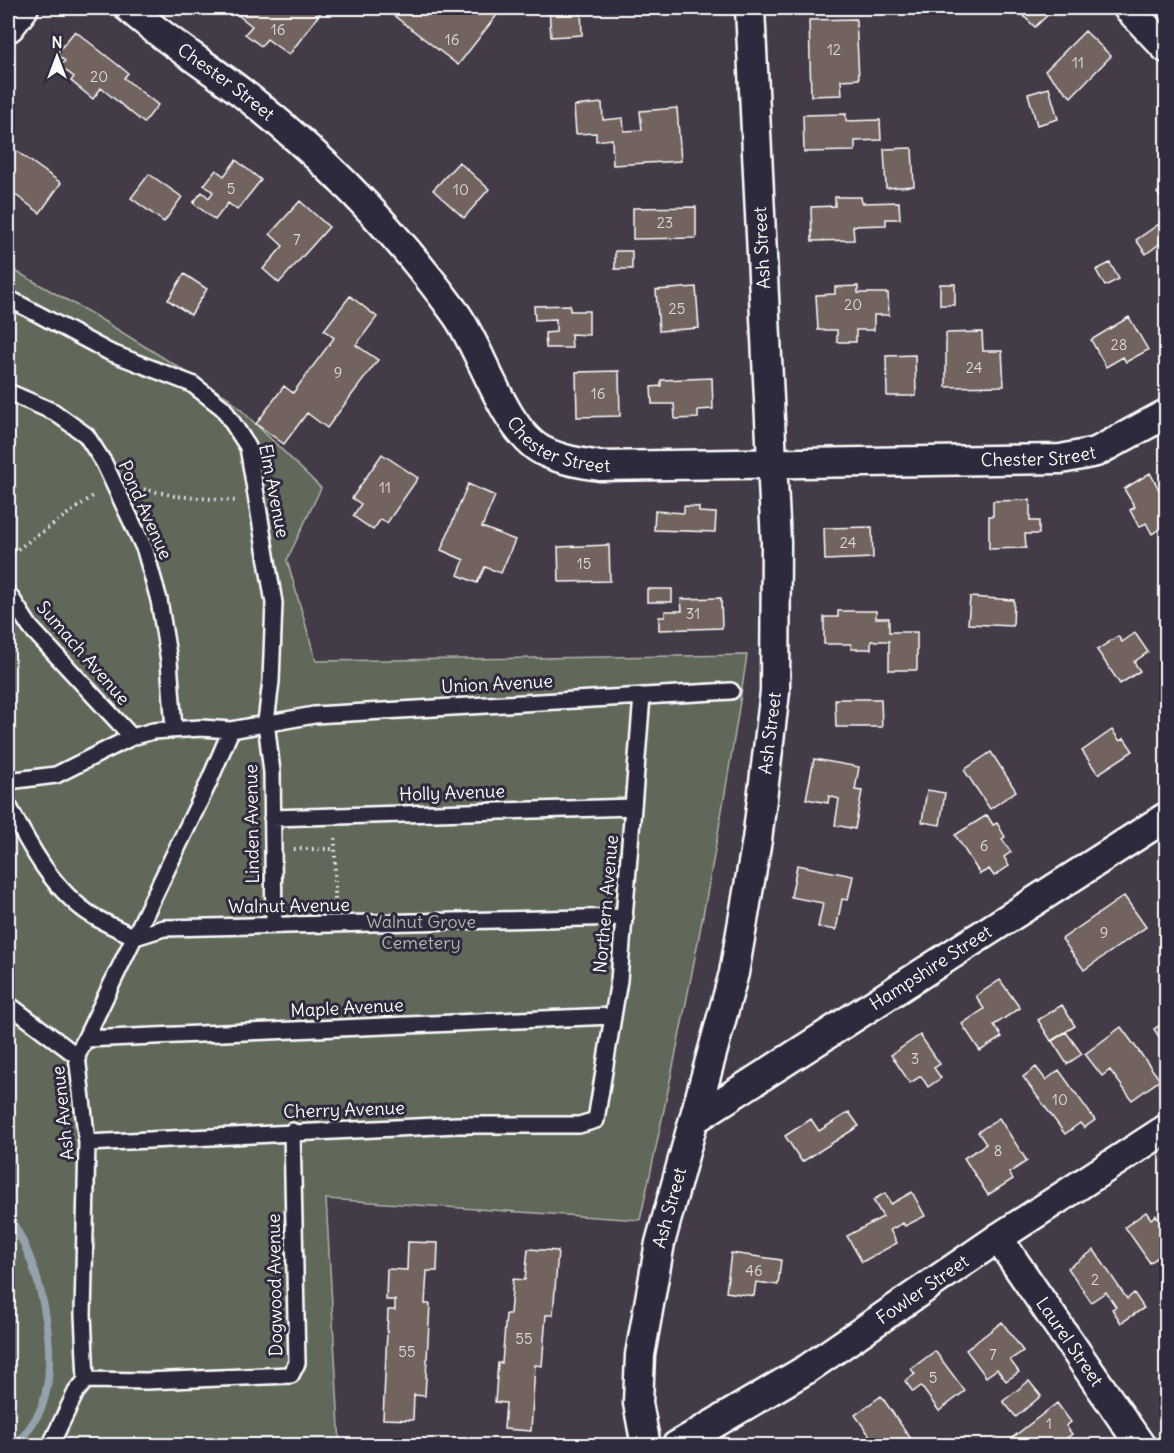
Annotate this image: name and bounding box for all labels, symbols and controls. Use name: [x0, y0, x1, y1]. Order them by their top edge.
house number: 16: [271, 20, 285, 39]
north arrow: [27, 27, 87, 87]
house number: 16: [445, 30, 459, 49]
text: N: [51, 32, 63, 52]
street label: Chester Street: [173, 38, 280, 125]
house number: 12: [827, 40, 841, 59]
house number: 11: [1072, 53, 1084, 72]
house number: 20: [90, 67, 108, 86]
house number: 5: [227, 179, 235, 198]
house number: 10: [453, 180, 469, 199]
street label: Ash Street: [748, 206, 775, 290]
house number: 23: [657, 213, 673, 232]
house number: 7: [293, 230, 301, 249]
house number: 20: [844, 295, 862, 314]
house number: 25: [669, 299, 685, 318]
house number: 28: [1111, 335, 1127, 354]
house number: 24: [966, 358, 983, 377]
house number: 9: [334, 363, 342, 382]
house number: 16: [591, 384, 605, 403]
street label: Chester Street: [502, 412, 610, 478]
street label: Chester Street: [981, 440, 1098, 471]
street label: Elm Avenue: [254, 442, 295, 540]
street label: Pond Avenue: [113, 457, 178, 563]
house number: 11: [379, 478, 391, 497]
house number: 24: [840, 533, 857, 552]
house number: 15: [577, 554, 591, 573]
street label: Sumach Avenue: [32, 596, 135, 710]
house number: 31: [686, 604, 700, 623]
street label: Union Avenue: [441, 669, 553, 698]
street label: Ash Street: [753, 691, 786, 776]
street label: Linden Avenue: [239, 764, 264, 884]
street label: Holly Avenue: [399, 779, 505, 806]
street label: Northern Avenue: [588, 834, 623, 974]
house number: 6: [980, 836, 988, 855]
street label: Walnut Avenue: [228, 893, 350, 918]
park label: Walnut Grove Cemetery: [366, 910, 476, 954]
street label: Hampshire Street: [865, 920, 996, 1015]
house number: 9: [1100, 923, 1108, 942]
street label: Maple Avenue: [290, 993, 404, 1022]
house number: 3: [911, 1049, 919, 1068]
street label: Ash Avenue: [46, 1065, 79, 1161]
house number: 10: [1052, 1090, 1068, 1109]
street label: Cherry Avenue: [283, 1096, 405, 1123]
house number: 8: [994, 1141, 1002, 1160]
street label: Ash Street: [647, 1165, 691, 1251]
street label: Dogwood Avenue: [262, 1214, 287, 1356]
street label: Fowler Street: [872, 1250, 973, 1329]
house number: 46: [745, 1261, 763, 1280]
house number: 2: [1091, 1270, 1099, 1289]
street label: Laurel Street: [1031, 1292, 1109, 1391]
house number: 55: [515, 1329, 533, 1348]
house number: 55: [398, 1342, 416, 1361]
house number: 7: [989, 1345, 997, 1364]
house number: 5: [929, 1368, 937, 1387]
house number: 1: [1046, 1414, 1052, 1433]

